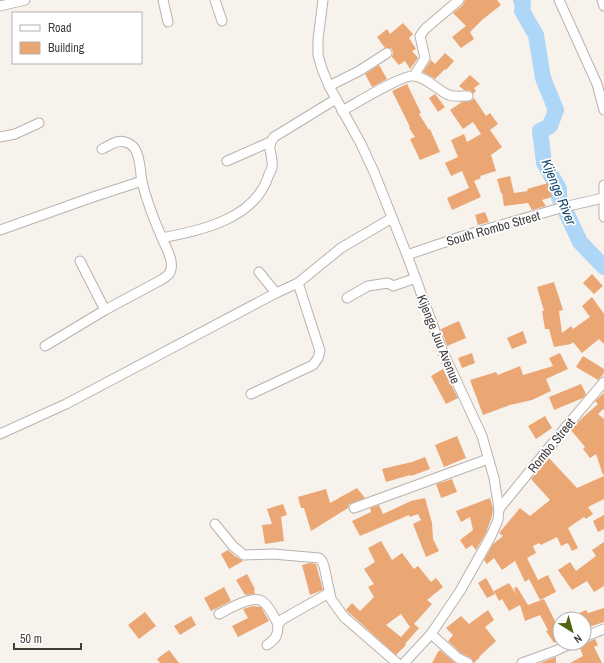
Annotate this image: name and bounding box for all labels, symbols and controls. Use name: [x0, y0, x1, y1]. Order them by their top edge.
legend: [12, 12, 142, 64]
text: Road: [48, 20, 72, 36]
text: Building: [48, 40, 85, 56]
water label: Kijenge River: [538, 156, 581, 229]
street label: South Rombo Street: [444, 207, 542, 250]
street label: Kijenge Juu Avenue: [413, 292, 464, 386]
street label: Rombo Street: [524, 414, 579, 476]
north arrow: [552, 611, 592, 651]
scale bar: [14, 625, 81, 651]
text: 50 m: [20, 631, 42, 647]
text: N: [571, 631, 585, 647]

